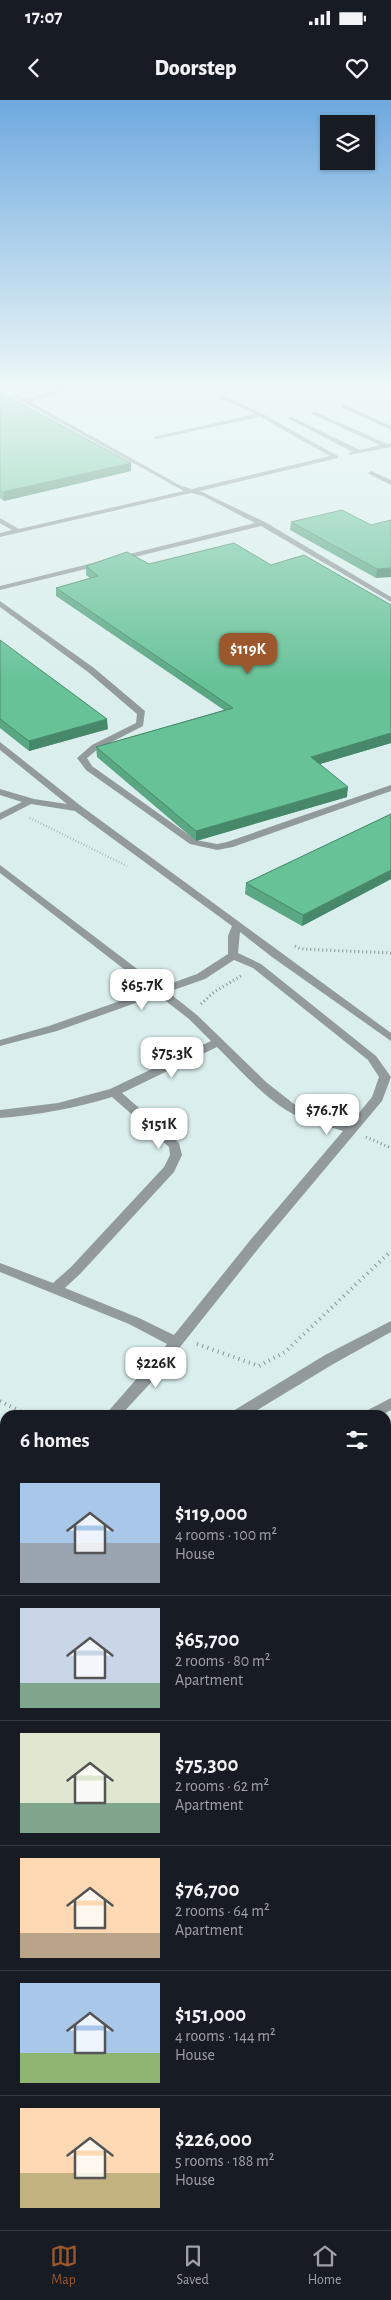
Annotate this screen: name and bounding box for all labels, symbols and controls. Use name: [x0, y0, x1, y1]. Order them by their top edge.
text: 17:07: [25, 8, 63, 27]
icon: back: [20, 54, 48, 82]
icon: heart: [343, 54, 371, 82]
text: Doorstep: [154, 57, 237, 79]
map controls: [320, 115, 375, 170]
button: layers: [320, 115, 375, 170]
pin: $119K: [213, 632, 283, 675]
text: $119K: [230, 641, 266, 657]
pin: $65.7K: [101, 968, 183, 1011]
text: $65.7K: [121, 977, 163, 993]
pin: $75.3K: [131, 1036, 213, 1079]
text: $75.3K: [152, 1045, 192, 1061]
pin: $76.7K: [286, 1094, 368, 1136]
text: $76.7K: [306, 1102, 348, 1118]
pin: $151K: [124, 1108, 194, 1150]
text: $151K: [142, 1116, 176, 1132]
pin: $226K: [121, 1346, 191, 1389]
text: $226K: [136, 1355, 176, 1371]
icon: filters: [343, 1426, 371, 1454]
text: 6 homes: [20, 1430, 90, 1451]
icon: home: [60, 1503, 120, 1563]
text: $119,000: [175, 1503, 247, 1524]
text: 4 rooms · 100 m²: [175, 1527, 277, 1543]
text: House: [175, 1546, 215, 1562]
icon: home: [60, 1628, 120, 1688]
text: $65,700: [175, 1629, 239, 1650]
text: 2 rooms · 80 m²: [175, 1653, 270, 1669]
text: Apartment: [175, 1672, 243, 1688]
icon: home: [60, 1753, 120, 1813]
text: $75,300: [175, 1754, 238, 1775]
text: 2 rooms · 62 m²: [175, 1778, 269, 1794]
text: Apartment: [175, 1797, 243, 1813]
icon: home: [60, 1878, 120, 1938]
text: $76,700: [175, 1879, 239, 1900]
text: 2 rooms · 64 m²: [175, 1903, 270, 1919]
text: Apartment: [175, 1922, 243, 1938]
icon: home: [60, 2003, 120, 2063]
text: $151,000: [175, 2004, 246, 2025]
text: 4 rooms · 144 m²: [175, 2028, 276, 2044]
text: House: [175, 2047, 215, 2063]
icon: home: [60, 2128, 120, 2188]
text: $226,000: [175, 2129, 252, 2150]
text: 5 rooms · 188 m²: [175, 2153, 274, 2169]
text: House: [175, 2172, 215, 2188]
tab: Map: [50, 2242, 78, 2289]
tab: Saved: [177, 2242, 209, 2289]
tab: Home: [308, 2242, 341, 2289]

